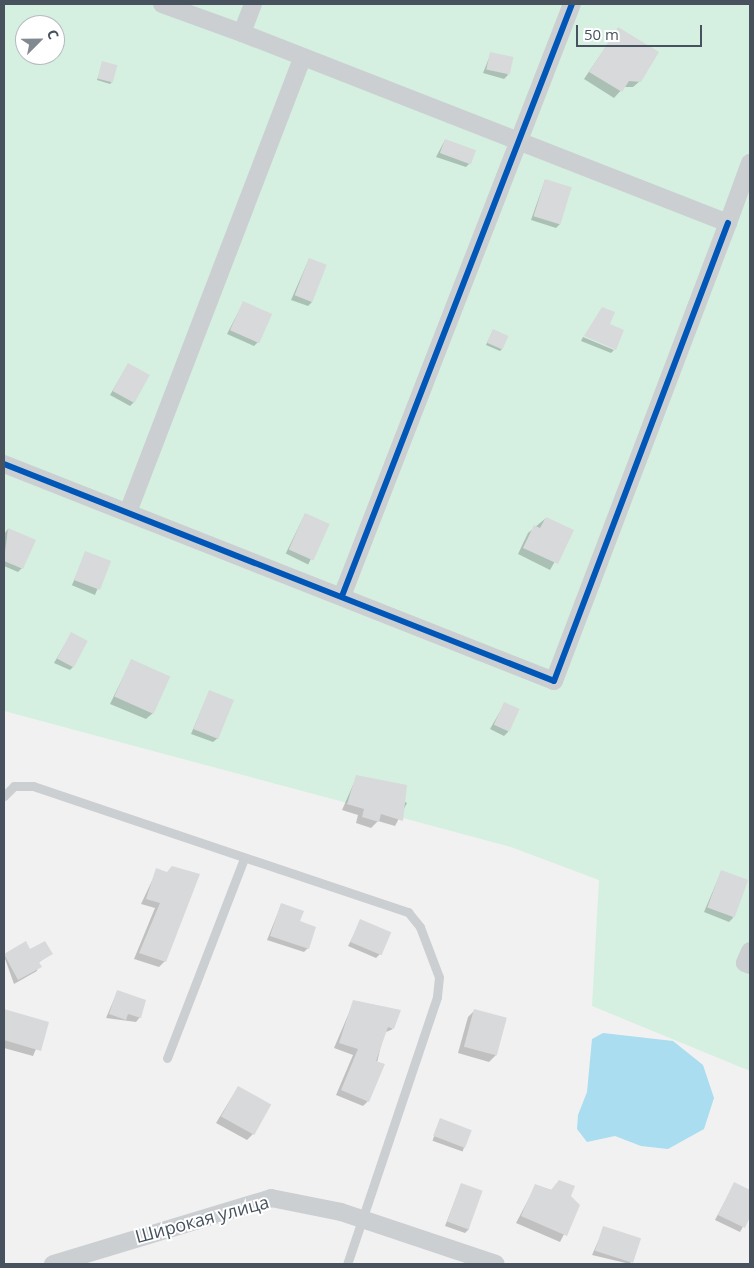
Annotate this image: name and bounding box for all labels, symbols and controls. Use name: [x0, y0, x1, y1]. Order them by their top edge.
north arrow: [15, 15, 65, 65]
scale bar: [579, 15, 705, 47]
text: 50 m: [584, 24, 619, 44]
text: С: [43, 27, 64, 42]
street label: Широкая улица: [133, 1191, 271, 1247]

